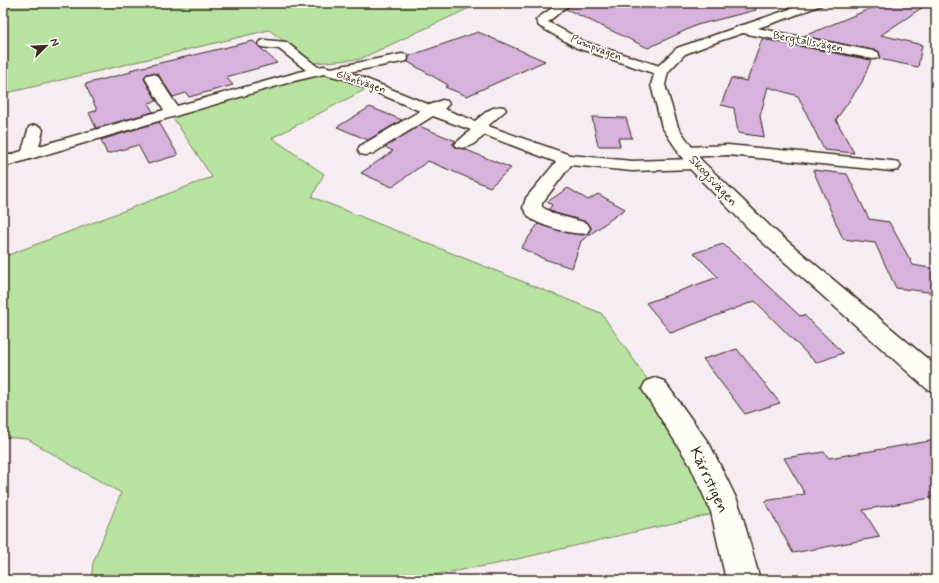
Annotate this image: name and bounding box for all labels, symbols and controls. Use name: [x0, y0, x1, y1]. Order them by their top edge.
north arrow: [26, 26, 66, 66]
street label: Bergtallsvägen: [772, 28, 844, 57]
street label: Pumpvägen: [568, 32, 624, 64]
text: N: [46, 36, 62, 49]
street label: Gläntvägen: [334, 67, 388, 97]
street label: Skogsvägen: [684, 152, 741, 211]
street label: Kärrstigen: [685, 444, 733, 516]

